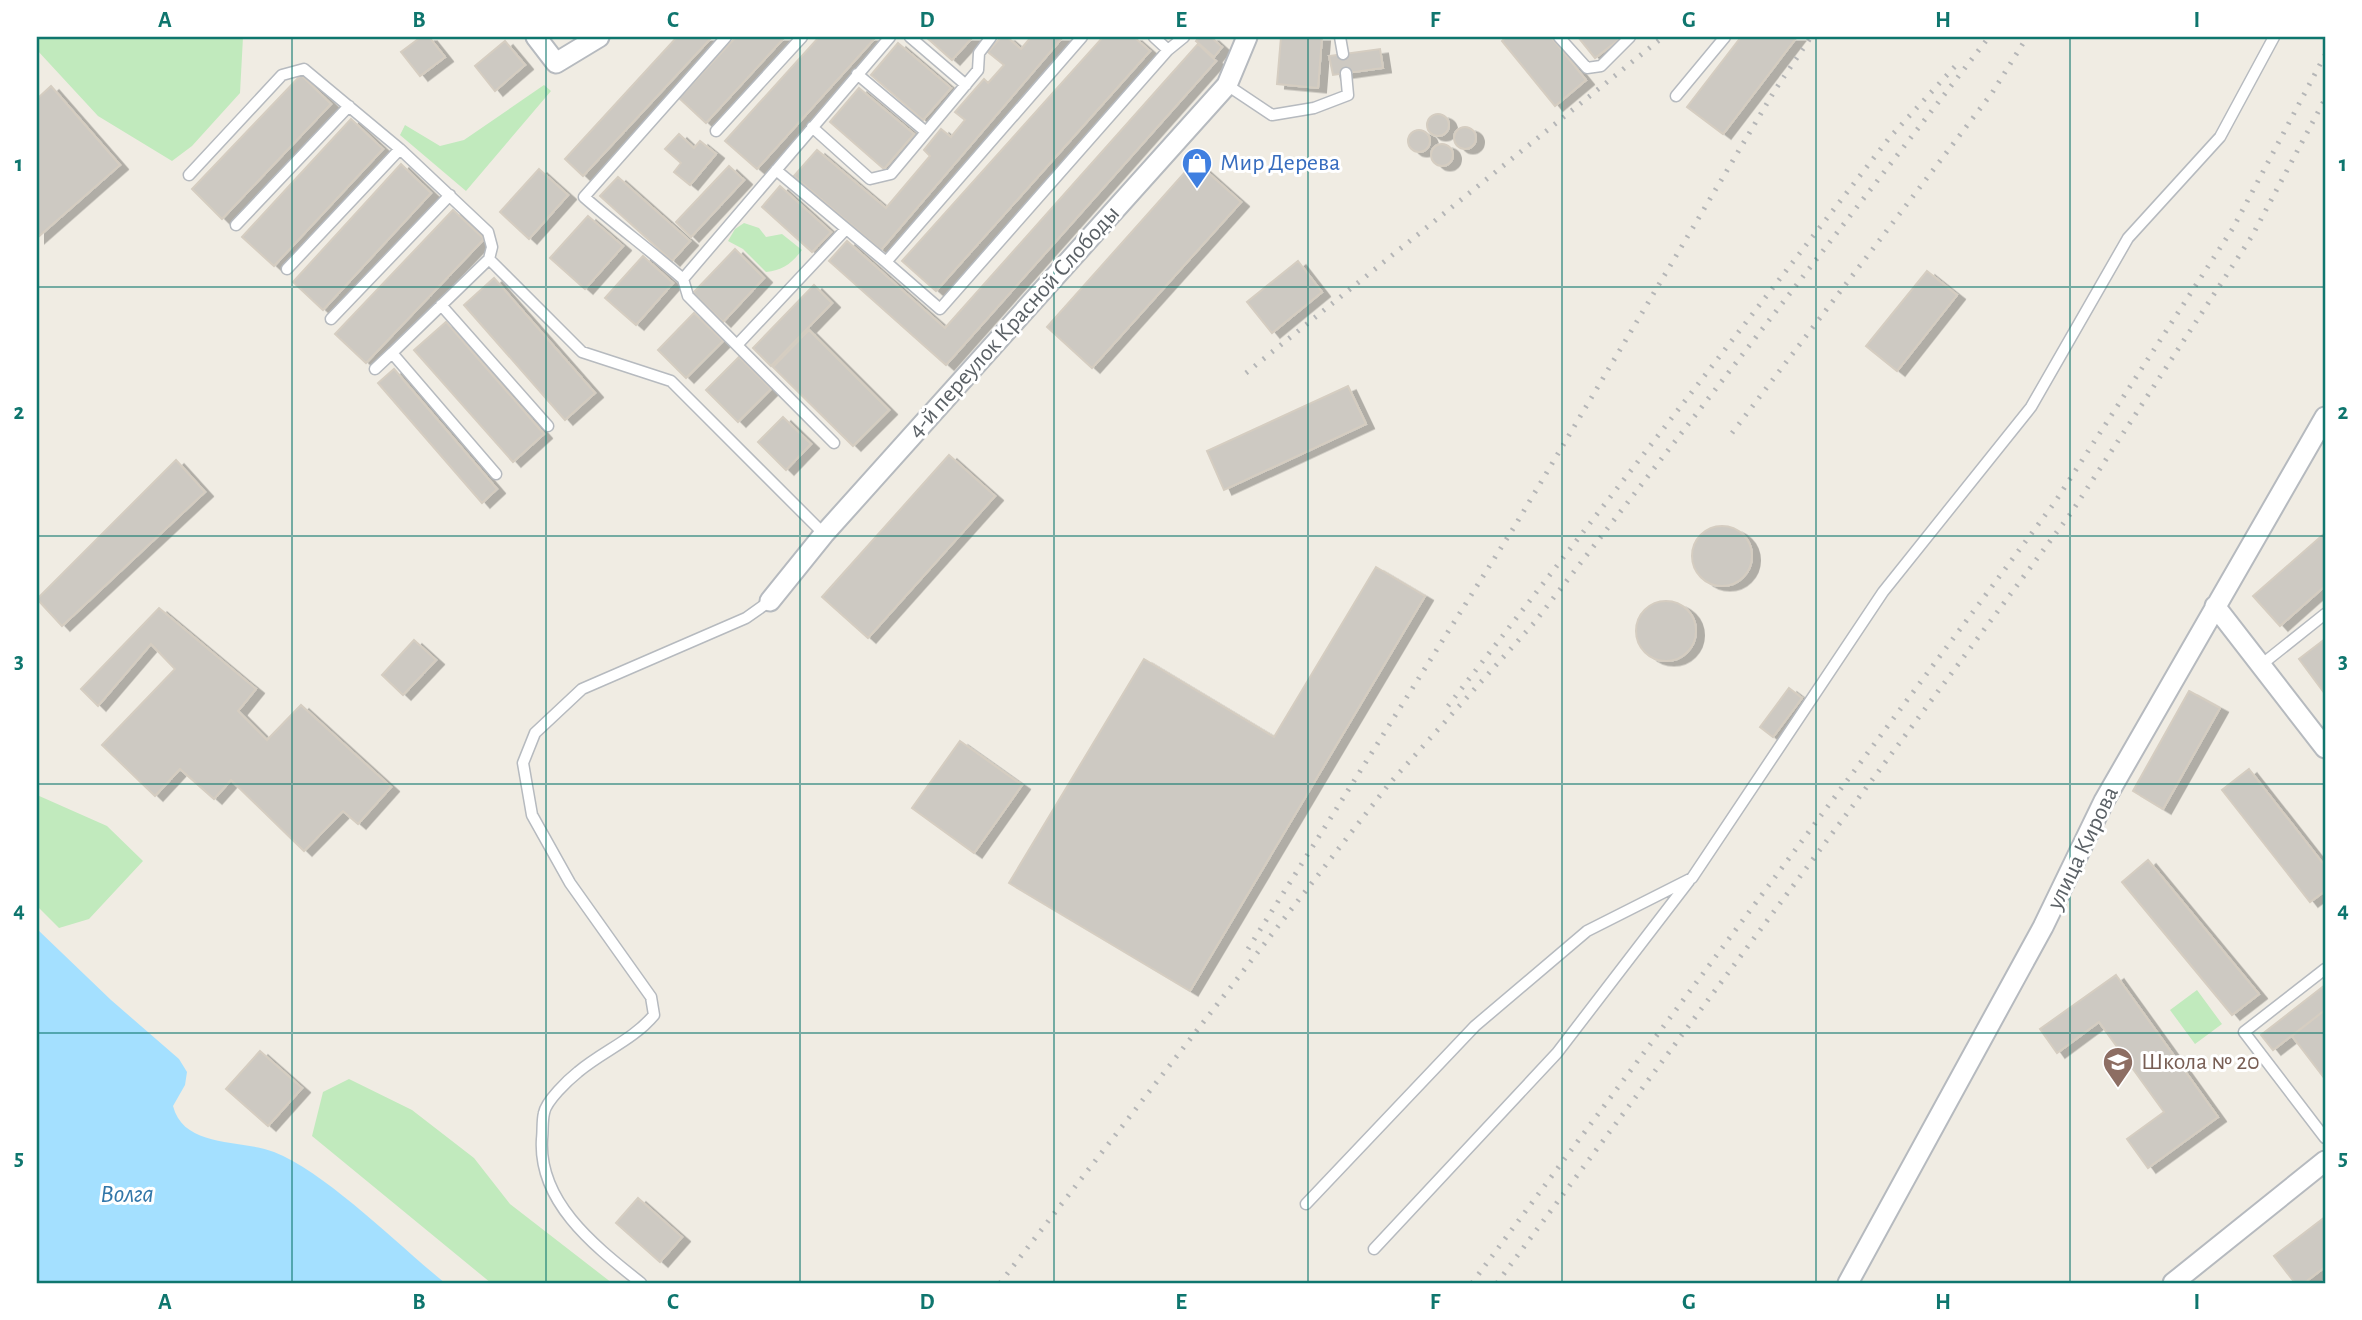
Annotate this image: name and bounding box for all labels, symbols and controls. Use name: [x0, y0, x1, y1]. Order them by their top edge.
text: A: [158, 9, 172, 32]
text: B: [412, 9, 426, 32]
text: C: [667, 9, 679, 32]
text: D: [919, 9, 935, 32]
text: E: [1175, 9, 1187, 32]
text: F: [1430, 9, 1441, 32]
text: G: [1682, 9, 1696, 32]
text: H: [1935, 9, 1951, 32]
text: I: [2194, 9, 2200, 32]
shop icon: Мир Дерева: [1180, 146, 1214, 190]
place label: Мир Дерева: [1220, 151, 1340, 175]
text: 1: [15, 153, 23, 176]
text: 1: [2339, 153, 2347, 176]
street label: 4-й переулок Красной Слободы: [904, 201, 1124, 443]
text: 2: [14, 401, 25, 424]
text: 2: [2338, 401, 2349, 424]
text: 3: [14, 650, 24, 673]
text: 3: [2338, 650, 2348, 673]
street label: улица Кирова: [2043, 783, 2123, 914]
text: 4: [13, 899, 25, 922]
text: 4: [2337, 899, 2349, 922]
school or university icon: Школа № 20: [2101, 1045, 2135, 1089]
place label: Школа № 20: [2141, 1050, 2260, 1074]
text: 5: [14, 1147, 24, 1170]
text: 5: [2338, 1147, 2348, 1170]
water label: Волга: [100, 1181, 154, 1207]
text: A: [158, 1291, 172, 1314]
text: B: [412, 1291, 426, 1314]
text: C: [667, 1291, 679, 1314]
text: D: [919, 1291, 935, 1314]
text: E: [1175, 1291, 1187, 1314]
text: F: [1430, 1291, 1441, 1314]
text: G: [1682, 1291, 1696, 1314]
text: H: [1935, 1291, 1951, 1314]
text: I: [2194, 1291, 2200, 1314]

